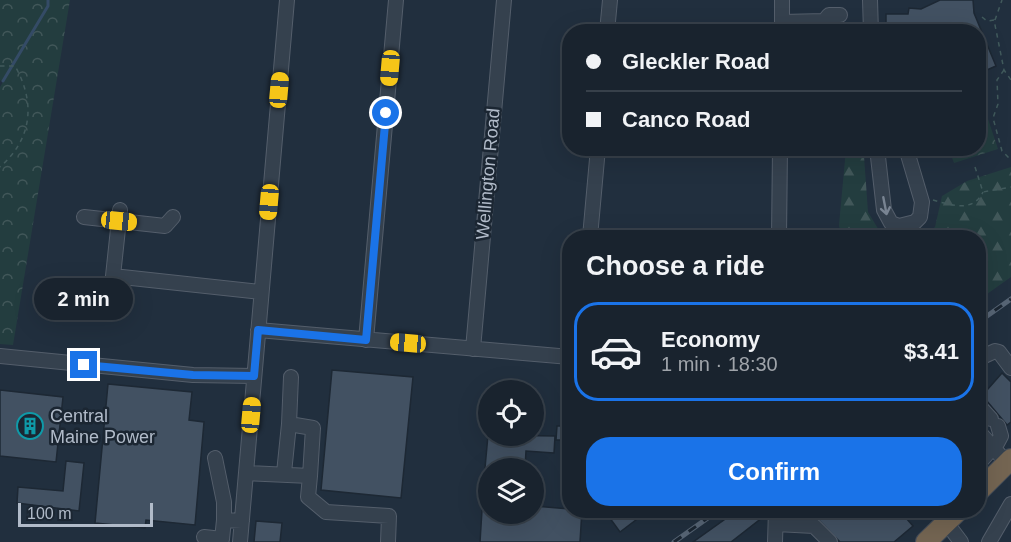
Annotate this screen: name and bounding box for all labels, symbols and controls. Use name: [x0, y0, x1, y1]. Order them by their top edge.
car: [379, 49, 401, 87]
text: Gleckler Road: [622, 49, 770, 74]
car: [268, 71, 290, 109]
route start: [372, 99, 399, 126]
text: Canco Road: [622, 107, 750, 132]
street label: Wellington Road: [472, 108, 504, 240]
car: [258, 183, 280, 221]
one-way arrow: [880, 196, 891, 216]
car: [100, 210, 138, 232]
text: Choose a ride: [586, 251, 765, 281]
callout: 2 min: [34, 278, 134, 320]
text: 2 min: [57, 288, 110, 310]
icon: car: [589, 325, 643, 379]
text: Economy: [661, 327, 760, 352]
car: [389, 332, 427, 354]
text: $3.41: [904, 339, 959, 364]
route end: [70, 351, 97, 378]
text: 1 min · 18:30: [661, 353, 778, 375]
map controls: [478, 380, 544, 524]
button: locate: [478, 380, 544, 446]
car: [240, 396, 262, 434]
place label: Central Maine Power: [50, 406, 155, 447]
building icon: Central Maine Power: [15, 411, 45, 441]
button: Confirm: [586, 437, 962, 506]
button: layers: [478, 458, 544, 524]
scale bar: [18, 500, 153, 528]
text: 100 m: [27, 505, 71, 522]

